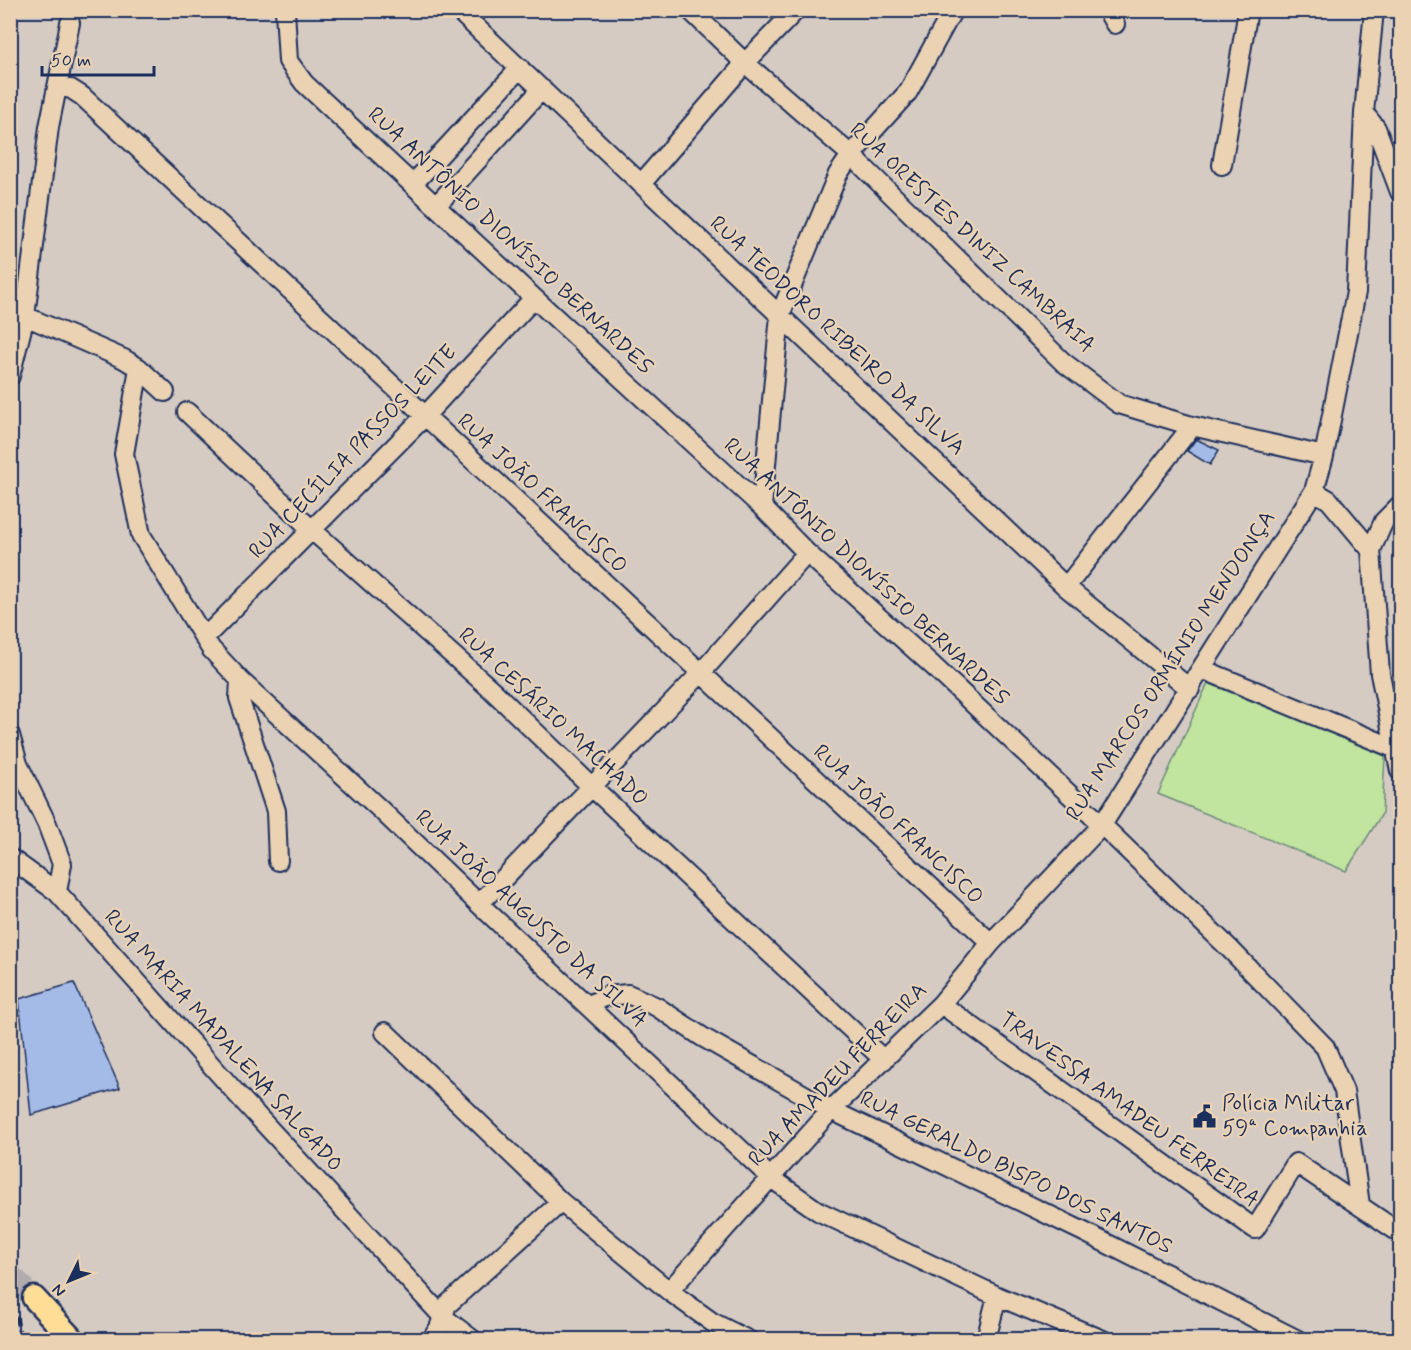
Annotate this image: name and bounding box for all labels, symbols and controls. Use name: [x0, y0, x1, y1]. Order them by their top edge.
scale bar: [42, 39, 154, 77]
text: 50 m: [51, 49, 91, 73]
street label: RUA ANTÔNIO DIONÍSIO BERNARDES: [361, 100, 659, 381]
street label: RUA ORESTES DINIZ CAMBRAIA: [843, 117, 1101, 359]
street label: RUA TEODORO RIBEIRO DA SILVA: [703, 210, 971, 462]
street label: RUA CECÍLIA PASSOS LEITE: [242, 338, 463, 565]
street label: RUA JOÃO FRANCISCO: [451, 408, 633, 580]
street label: RUA ANTÔNIO DIONÍSIO BERNARDES: [717, 431, 1015, 712]
street label: RUA MARCOS ORMÍNIO MENDONÇA: [1059, 505, 1282, 826]
street label: RUA CESÁRIO MACHADO: [452, 621, 655, 812]
street label: RUA JOÃO FRANCISCO: [807, 739, 989, 911]
street label: RUA JOÃO AUGUSTO DA SILVA: [409, 804, 653, 1034]
street label: RUA MARIA MADALENA SALGADO: [98, 904, 348, 1178]
street label: RUA AMADEU FERREIRA: [743, 977, 933, 1173]
street label: TRAVESSA AMADEU FERREIRA: [993, 1006, 1265, 1214]
street label: RUA GERALDO BISPO DOS SANTOS: [855, 1085, 1177, 1261]
place label: Polícia Militar 59ª Companhia: [1222, 1090, 1368, 1143]
public building icon: Polícia Militar 59ª Companhia: [1191, 1104, 1217, 1130]
north arrow: [39, 1251, 99, 1311]
text: N: [48, 1279, 70, 1301]

